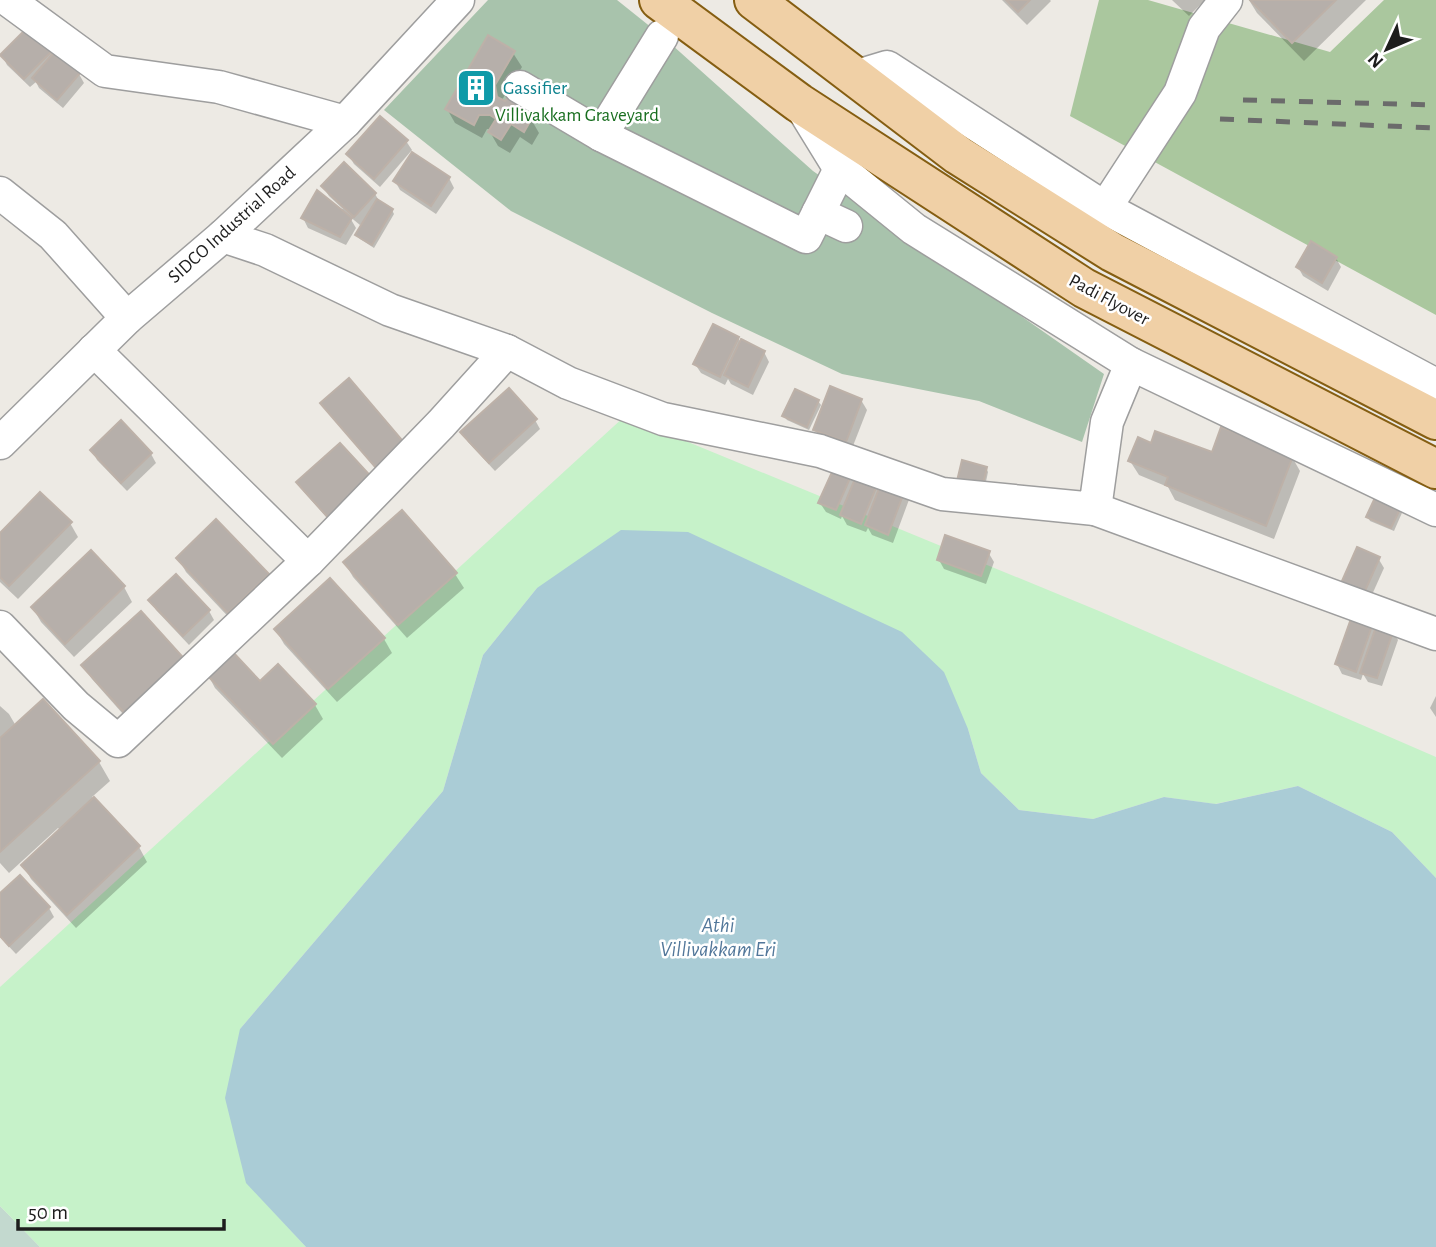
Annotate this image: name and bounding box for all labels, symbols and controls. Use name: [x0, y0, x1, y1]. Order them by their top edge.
north arrow: [1352, 14, 1422, 84]
text: N: [1364, 48, 1387, 71]
building icon: Gassifier: [455, 67, 497, 109]
place label: Gassifier: [503, 79, 567, 98]
park label: Villivakkam Graveyard: [495, 106, 659, 125]
street label: SIDCO Industrial Road: [165, 163, 299, 287]
street label: Padi Flyover: [1066, 271, 1152, 329]
water label: Athi Villivakkam Eri: [660, 915, 776, 960]
scale bar: [18, 1188, 224, 1232]
text: 50 m: [28, 1202, 68, 1223]

